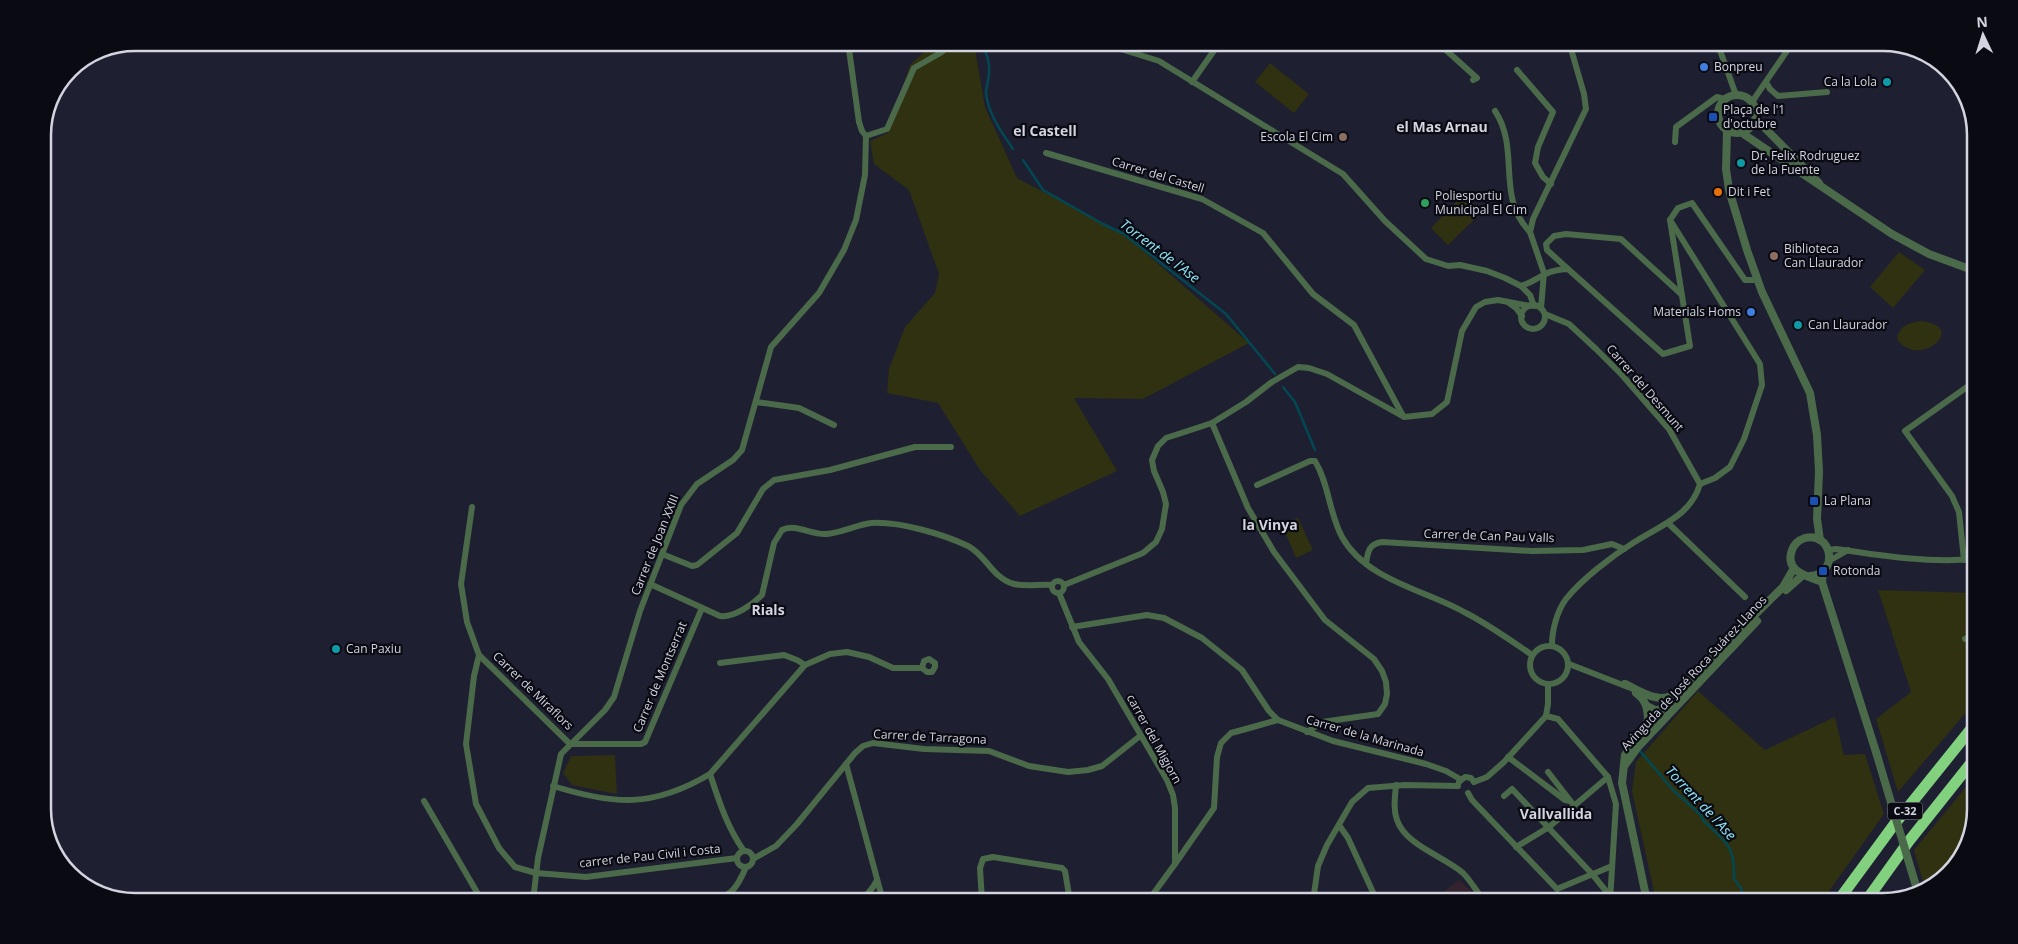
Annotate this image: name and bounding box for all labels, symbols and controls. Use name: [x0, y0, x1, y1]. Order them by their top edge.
north arrow: [1958, 10, 2008, 60]
text: N: [1976, 12, 1988, 31]
place label: Bonpreu: [1714, 58, 1763, 75]
marker: Bonpreu: [1698, 61, 1710, 73]
place label: Ca la Lola: [1824, 73, 1877, 90]
marker: Ca la Lola: [1881, 76, 1893, 88]
place label: Plaça de l'1 d'octubre: [1723, 101, 1785, 132]
marker: Plaça de l'1 d'octubre: [1707, 111, 1719, 123]
district label: el Mas Arnau: [1396, 117, 1488, 136]
district label: el Castell: [1013, 121, 1077, 140]
place label: Escola El Cim: [1260, 128, 1333, 145]
marker: Escola El Cim: [1337, 131, 1349, 143]
place label: Dr. Felix Rodruguez de la Fuente: [1751, 147, 1860, 178]
street label: Carrer del Castell: [1110, 152, 1207, 197]
marker: Dr. Felix Rodruguez de la Fuente: [1735, 157, 1747, 169]
place label: Dit i Fet: [1728, 183, 1771, 200]
marker: Dit i Fet: [1712, 186, 1724, 198]
place label: Poliesportiu Municipal El Cim: [1435, 187, 1527, 218]
marker: Poliesportiu Municipal El Cim: [1419, 197, 1431, 209]
water label: Torrent de l'Ase: [1117, 214, 1204, 287]
place label: Biblioteca Can Llaurador: [1784, 240, 1863, 271]
marker: Biblioteca Can Llaurador: [1768, 250, 1780, 262]
place label: Materials Homs: [1653, 303, 1741, 320]
marker: Materials Homs: [1745, 306, 1757, 318]
place label: Can Llaurador: [1808, 316, 1887, 333]
marker: Can Llaurador: [1792, 319, 1804, 331]
street label: Carrer del Desmunt: [1603, 340, 1688, 435]
street label: Carrer de Joan XXIII: [627, 492, 683, 598]
place label: La Plana: [1824, 492, 1871, 509]
marker: La Plana: [1808, 495, 1820, 507]
district label: la Vinya: [1242, 515, 1298, 534]
street label: Carrer de Can Pau Valls: [1423, 525, 1555, 546]
place label: Rotonda: [1833, 562, 1881, 579]
marker: Rotonda: [1817, 565, 1829, 577]
street label: Avinguda de José Roca Suárez-Llanos: [1617, 591, 1770, 754]
district label: Rials: [751, 600, 785, 619]
street label: Carrer de Montserrat: [628, 619, 691, 735]
place label: Can Paxiu: [346, 640, 401, 657]
marker: Can Paxiu: [330, 643, 342, 655]
street label: Carrer de Miraflors: [489, 648, 578, 734]
street label: carrer del Migjorn: [1123, 691, 1186, 787]
street label: Carrer de la Marinada: [1304, 711, 1426, 761]
street label: Carrer de Tarragona: [873, 725, 987, 748]
water label: Torrent de l'Ase: [1662, 761, 1741, 844]
road number: C-32: [1888, 802, 1922, 819]
district label: Vallvallida: [1520, 804, 1592, 823]
street label: carrer de Pau Civil i Costa: [579, 840, 721, 871]

